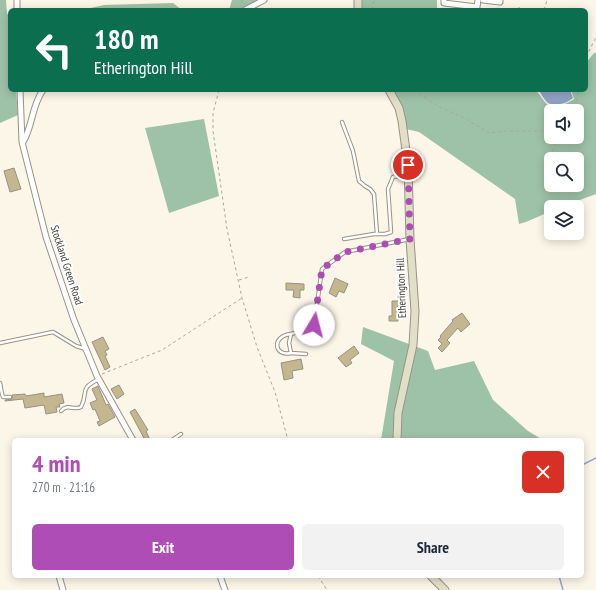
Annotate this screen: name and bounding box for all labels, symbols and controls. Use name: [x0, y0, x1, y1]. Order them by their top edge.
text: 180 m: [94, 20, 158, 57]
icon: left: [28, 24, 80, 76]
text: Etherington Hill: [94, 56, 193, 79]
map controls: [544, 104, 584, 240]
button: sound: [544, 104, 584, 144]
pin: [391, 148, 425, 182]
button: search: [544, 152, 584, 192]
icon: arrive: [397, 154, 419, 176]
button: layers: [544, 200, 584, 240]
street label: Stockland Green Road: [48, 223, 87, 307]
street label: Etherington Hill: [393, 257, 409, 318]
position arrow: [293, 304, 335, 346]
text: 4 min: [32, 448, 80, 479]
button: close: [522, 451, 564, 493]
text: 270 m · 21:16: [32, 479, 95, 496]
button: Exit: [32, 524, 294, 570]
button: Share: [302, 524, 564, 570]

